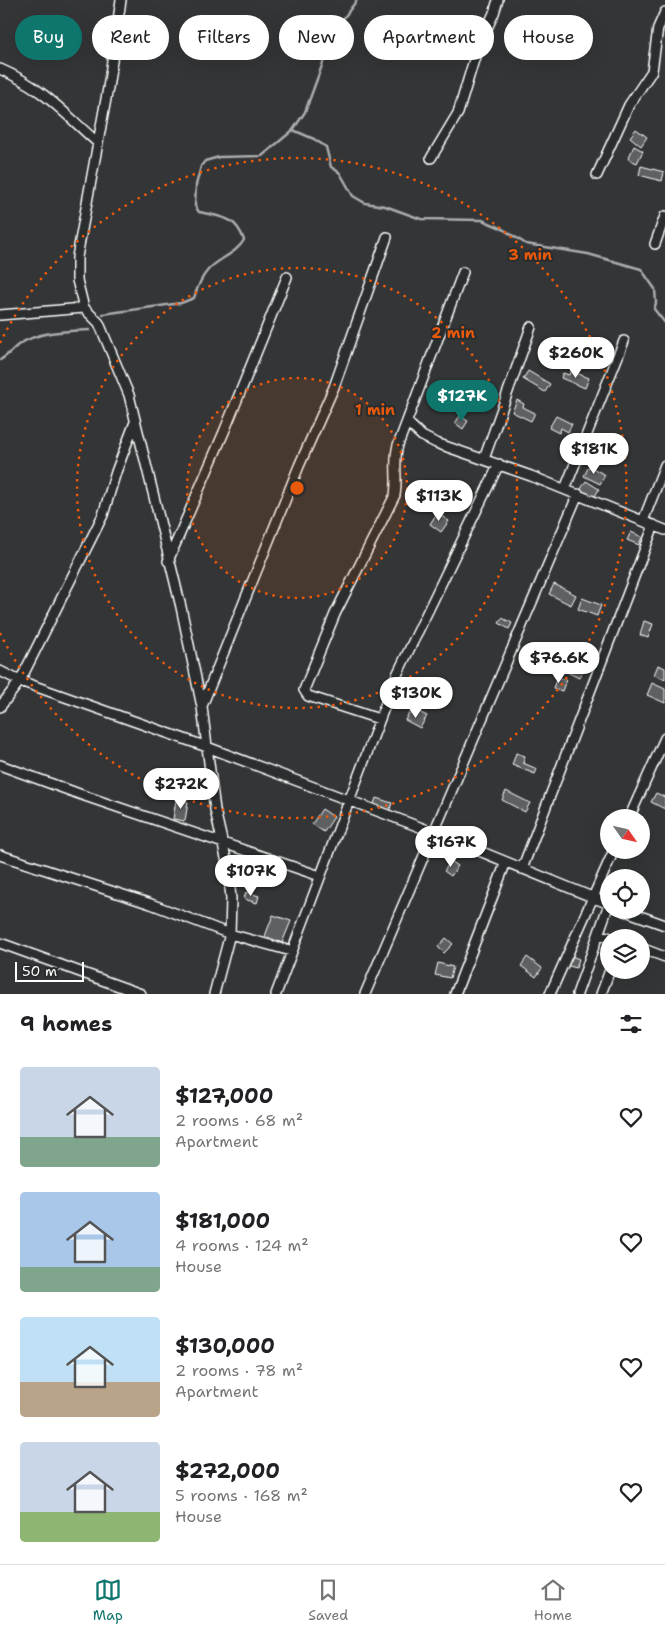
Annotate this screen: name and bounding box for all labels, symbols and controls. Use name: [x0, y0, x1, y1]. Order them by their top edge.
chip: Buy: [15, 15, 82, 60]
chip: Rent: [92, 15, 169, 60]
chip: Filters: [179, 15, 269, 60]
chip: New: [279, 15, 354, 60]
chip: Apartment: [364, 15, 494, 60]
chip: House: [504, 15, 593, 60]
text: 3 min: [508, 245, 552, 265]
text: 2 min: [431, 323, 475, 343]
pin: $260K: [541, 336, 611, 379]
text: $260K: [549, 342, 603, 363]
pin: $127K: [427, 380, 497, 422]
text: $127K: [437, 385, 487, 406]
text: 1 min: [355, 400, 395, 420]
pin: $181K: [559, 432, 629, 475]
text: $181K: [571, 438, 617, 459]
centre of rings: [288, 479, 306, 497]
pin: $113K: [404, 480, 474, 522]
text: $113K: [416, 485, 462, 506]
pin: $76.6K: [518, 642, 600, 684]
text: $76.6K: [529, 647, 589, 668]
pin: $130K: [381, 676, 451, 719]
text: $130K: [391, 682, 441, 703]
pin: $272K: [146, 768, 216, 810]
text: $272K: [154, 773, 208, 794]
north arrow: [600, 809, 650, 859]
map controls: [600, 809, 650, 979]
pin: $167K: [416, 826, 486, 868]
text: $167K: [426, 831, 476, 852]
pin: $107K: [216, 854, 286, 897]
text: $107K: [226, 860, 276, 881]
button: locate: [600, 869, 650, 919]
button: layers: [600, 929, 650, 979]
scale bar: [15, 959, 84, 982]
text: 50 m: [22, 962, 57, 980]
text: 9 homes: [20, 1010, 112, 1038]
icon: filters: [617, 1010, 645, 1038]
text: $127,000: [175, 1082, 273, 1110]
icon: home: [60, 1087, 120, 1147]
icon: heart: [617, 1103, 645, 1131]
text: 2 rooms · 68 m²: [175, 1110, 303, 1131]
text: Apartment: [175, 1131, 258, 1152]
text: $181,000: [175, 1207, 270, 1235]
icon: home: [60, 1212, 120, 1272]
icon: heart: [617, 1228, 645, 1256]
text: 4 rooms · 124 m²: [175, 1235, 309, 1256]
text: House: [175, 1256, 222, 1277]
text: $130,000: [175, 1332, 275, 1360]
icon: home: [60, 1337, 120, 1397]
icon: heart: [617, 1353, 645, 1381]
text: 2 rooms · 78 m²: [175, 1360, 303, 1381]
text: Apartment: [175, 1381, 258, 1402]
text: $272,000: [175, 1457, 280, 1485]
icon: home: [60, 1462, 120, 1522]
icon: heart: [617, 1478, 645, 1506]
text: 5 rooms · 168 m²: [175, 1485, 308, 1506]
text: House: [175, 1506, 222, 1527]
tab: Map: [93, 1576, 123, 1624]
tab: Saved: [308, 1576, 348, 1624]
tab: Home: [534, 1576, 572, 1624]

